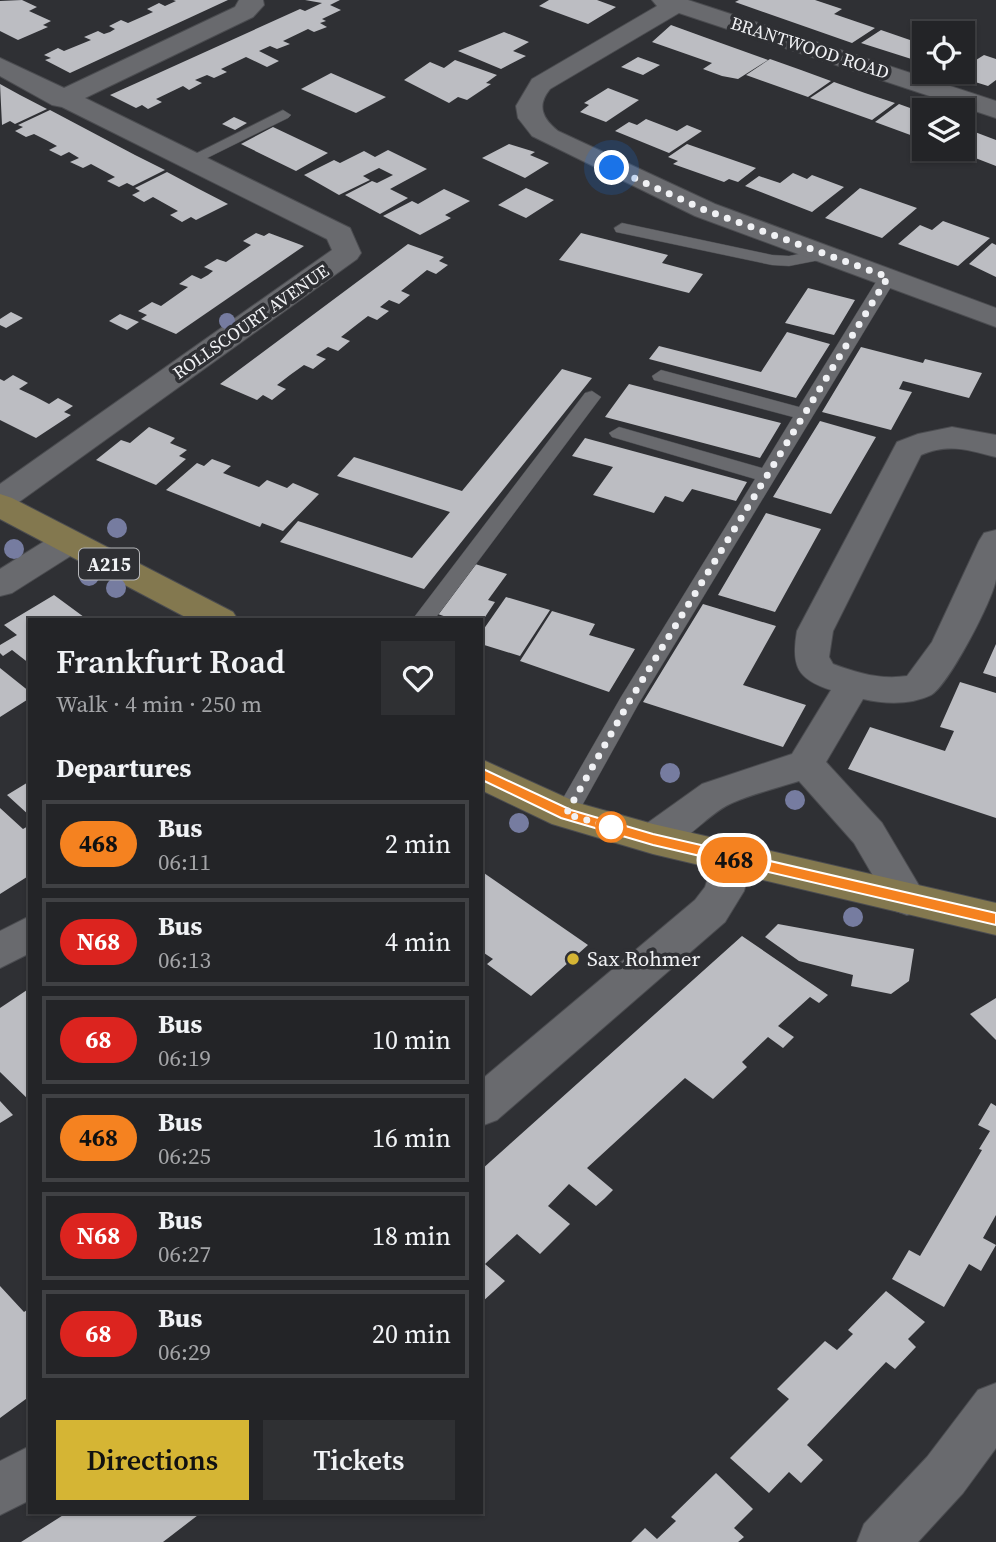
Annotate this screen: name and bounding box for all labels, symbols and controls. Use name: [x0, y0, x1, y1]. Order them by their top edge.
street label: BRANTWOOD ROAD: [728, 10, 893, 85]
map controls: [912, 21, 975, 161]
button: locate: [912, 21, 975, 84]
button: layers: [912, 98, 975, 161]
your location: [594, 150, 629, 185]
street label: ROLLSCOURT AVENUE: [168, 258, 334, 385]
road number: A215: [79, 548, 139, 580]
text: Frankfurt Road: [56, 639, 285, 684]
button: heart: [381, 641, 455, 715]
text: Walk · 4 min · 250 m: [56, 688, 262, 720]
text: Departures: [56, 750, 191, 786]
text: Bus: [158, 810, 202, 846]
unlabelled marker: [596, 812, 626, 842]
text: 2 min: [385, 826, 451, 862]
text: 468: [79, 827, 118, 860]
line badge: 468: [694, 837, 774, 883]
text: 468: [714, 843, 754, 876]
text: 06:11: [158, 846, 211, 878]
text: Bus: [158, 908, 202, 944]
text: 4 min: [385, 924, 451, 960]
text: N68: [77, 925, 120, 958]
text: 06:13: [158, 944, 211, 976]
place label: Sax Rohmer: [587, 944, 700, 973]
marker: Sax Rohmer: [565, 951, 581, 967]
text: Bus: [158, 1006, 202, 1042]
text: 10 min: [372, 1022, 451, 1058]
text: 68: [85, 1023, 112, 1056]
text: 06:19: [158, 1042, 211, 1074]
text: Bus: [158, 1104, 202, 1140]
text: 16 min: [372, 1120, 451, 1156]
text: 468: [79, 1121, 118, 1154]
text: 06:25: [158, 1140, 211, 1172]
text: Bus: [158, 1202, 202, 1238]
text: 18 min: [372, 1218, 451, 1254]
text: N68: [77, 1219, 120, 1252]
text: 06:27: [158, 1238, 211, 1270]
text: Bus: [158, 1300, 202, 1336]
text: 20 min: [372, 1316, 451, 1352]
text: 68: [85, 1317, 112, 1350]
text: 06:29: [158, 1336, 211, 1368]
button: Directions: [56, 1420, 249, 1500]
button: Tickets: [263, 1420, 455, 1500]

